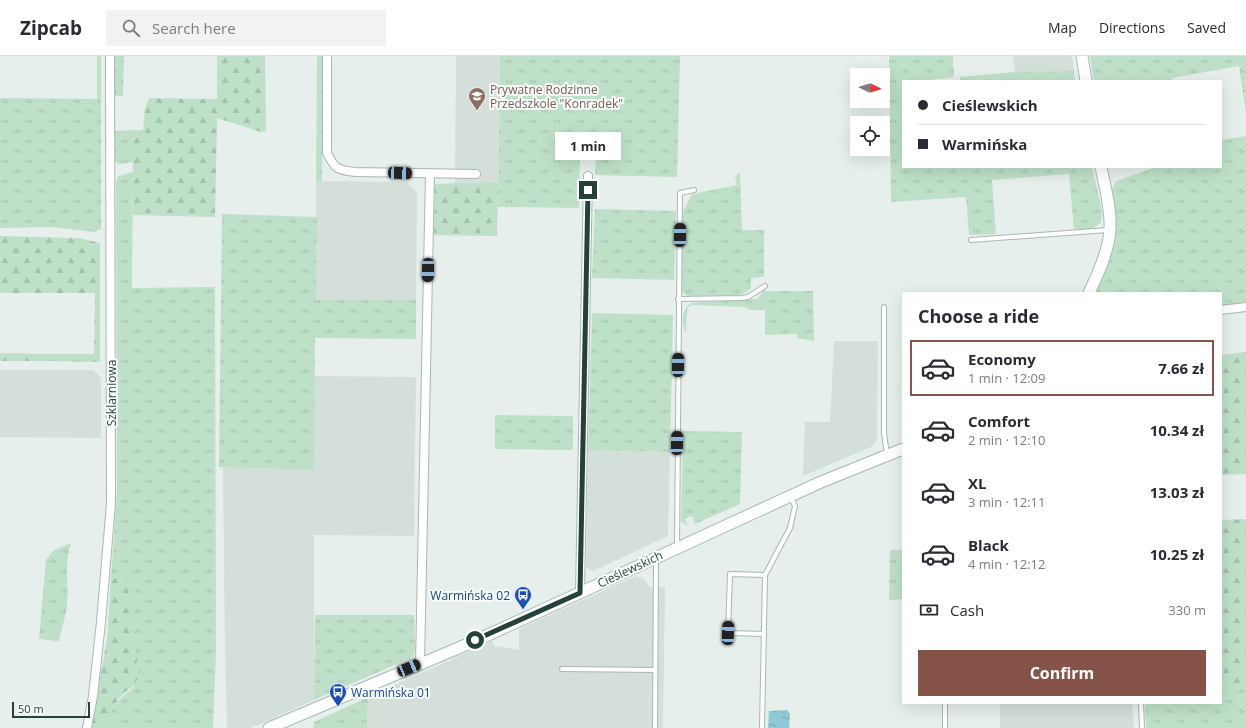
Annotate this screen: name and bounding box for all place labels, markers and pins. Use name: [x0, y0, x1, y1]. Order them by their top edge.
place label: Prywatne Rodzinne Przedszkole "Konradek": [490, 81, 623, 112]
school or university icon: Prywatne Rodzinne Przedszkole "Konradek": [467, 86, 487, 111]
bus stop icon: Warmińska 02: [513, 585, 533, 610]
place label: Warmińska 02: [430, 587, 510, 604]
bus stop icon: Warmińska 01: [328, 682, 348, 707]
place label: Warmińska 01: [351, 684, 431, 701]

